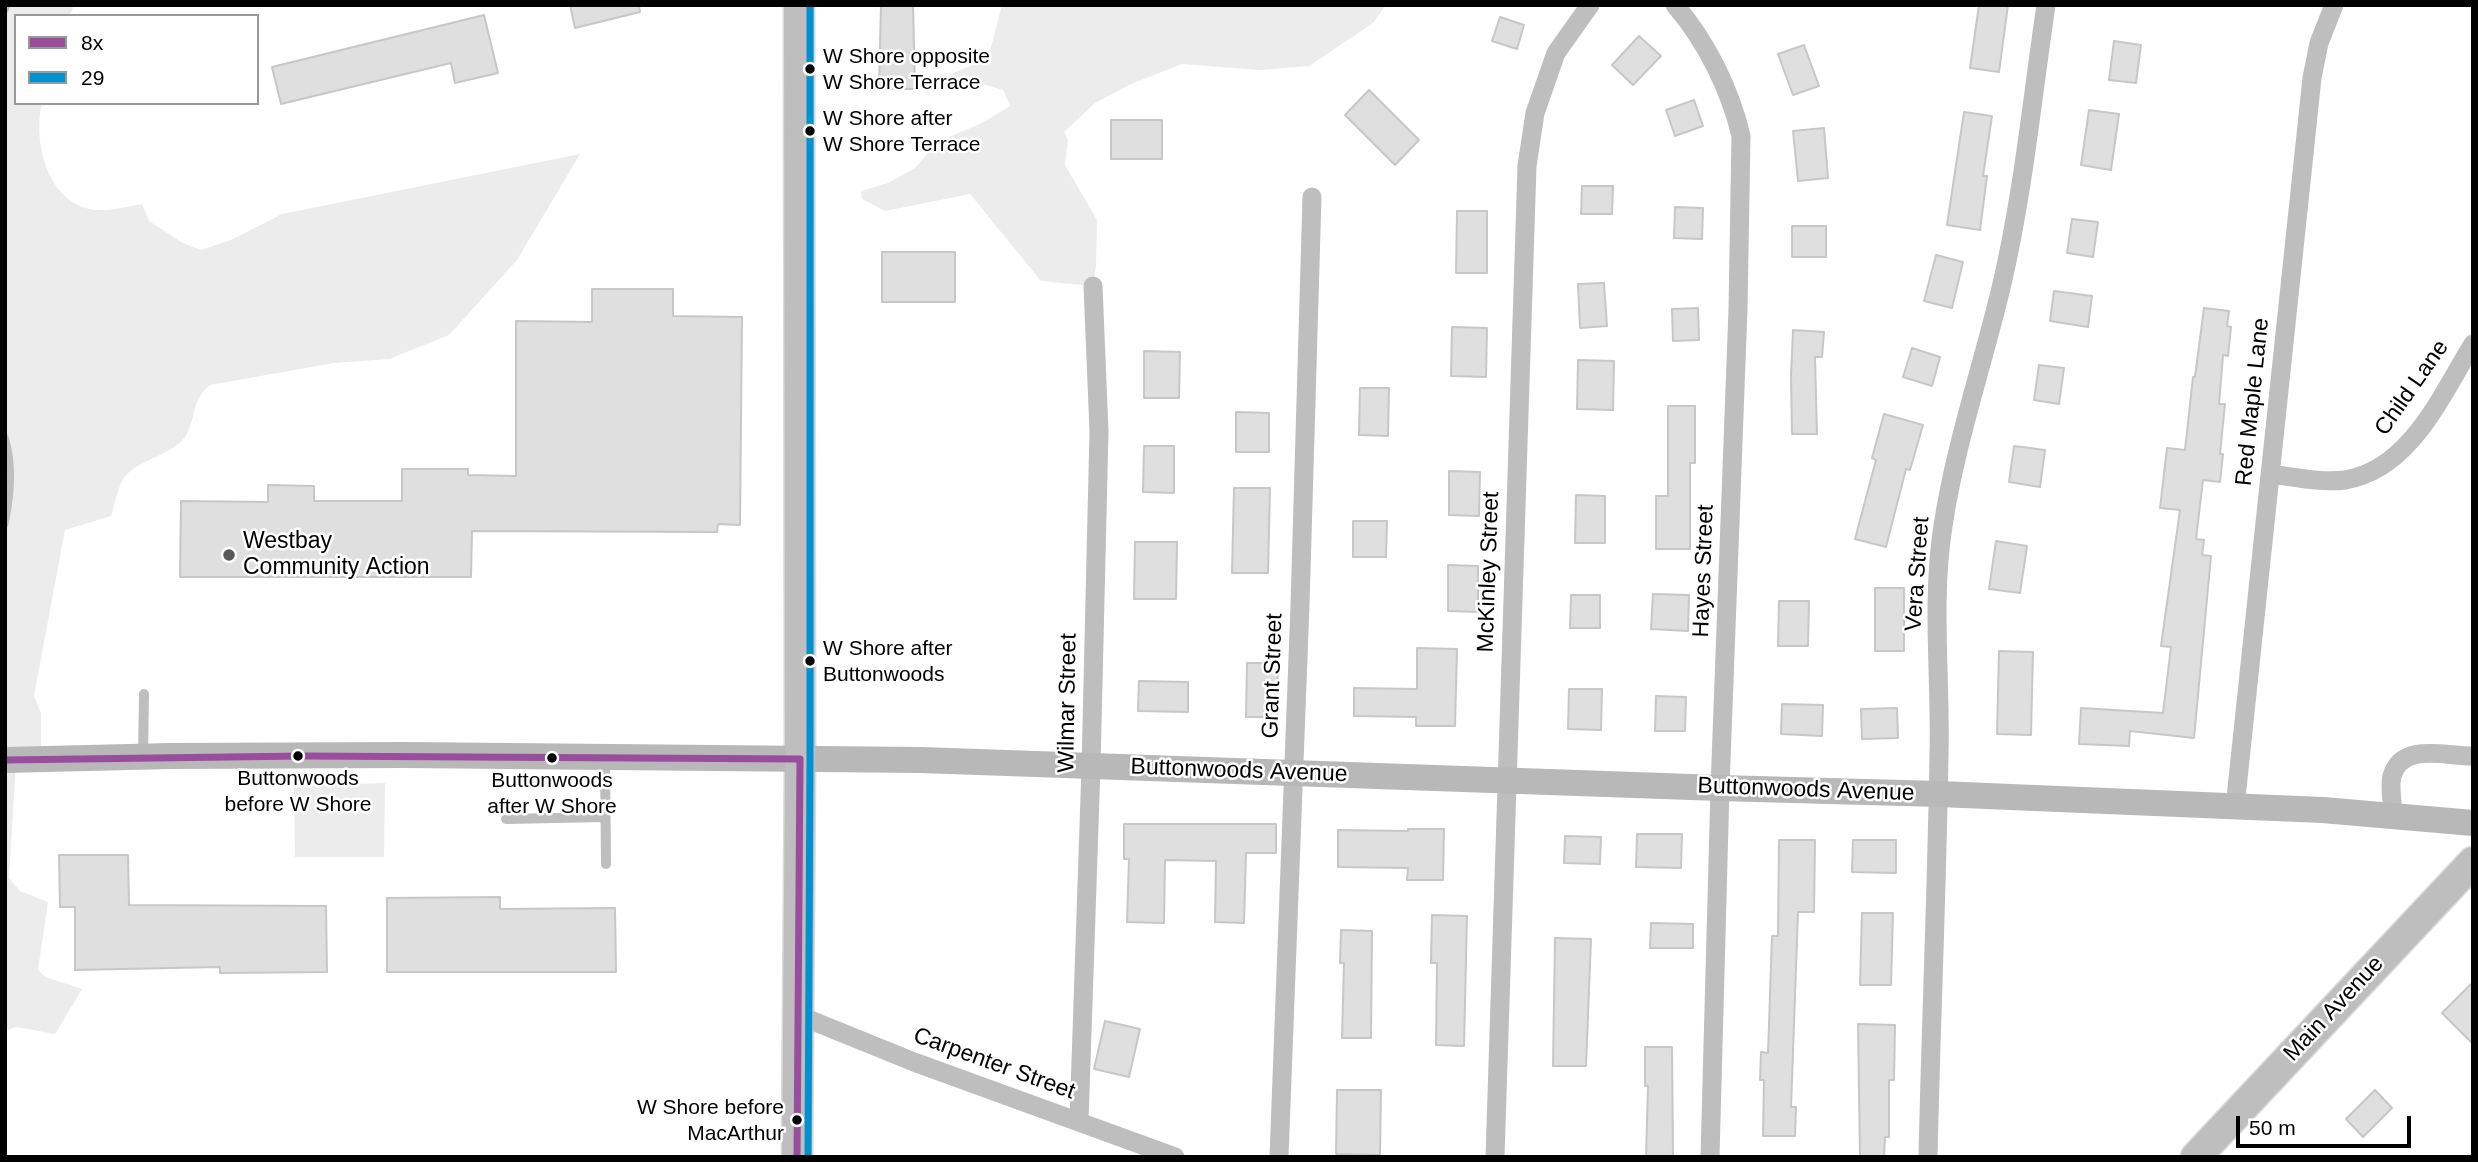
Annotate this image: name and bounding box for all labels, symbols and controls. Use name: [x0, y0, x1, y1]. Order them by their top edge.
legend: [14, 14, 259, 105]
text: 8x: [81, 31, 103, 54]
place label: W Shore opposite W Shore Terrace: [823, 44, 990, 94]
marker: W Shore opposite W Shore Terrace: [803, 62, 817, 76]
text: 29: [81, 66, 104, 89]
place label: W Shore after W Shore Terrace: [823, 106, 981, 156]
marker: W Shore after W Shore Terrace: [803, 124, 817, 138]
street label: Red Maple Lane: [2230, 317, 2276, 487]
street label: Child Lane: [2369, 335, 2455, 441]
street label: McKinley Street: [1472, 491, 1506, 653]
street label: Hayes Street: [1688, 504, 1720, 638]
street label: Vera Street: [1900, 516, 1936, 632]
place label: Westbay Community Action: [243, 528, 430, 582]
marker: Westbay Community Action: [221, 547, 237, 563]
street label: Grant Street: [1257, 613, 1289, 739]
street label: Wilmar Street: [1053, 633, 1083, 773]
place label: W Shore after Buttonwoods: [823, 636, 953, 686]
marker: W Shore after Buttonwoods: [803, 654, 817, 668]
marker: Buttonwoods before W Shore: [291, 749, 305, 763]
marker: Buttonwoods after W Shore: [545, 751, 559, 765]
street label: Buttonwoods Avenue: [1130, 753, 1348, 789]
place label: Buttonwoods before W Shore: [224, 766, 372, 816]
place label: Buttonwoods after W Shore: [487, 768, 617, 818]
street label: Buttonwoods Avenue: [1697, 772, 1915, 808]
street label: Main Avenue: [2278, 951, 2390, 1067]
street label: Carpenter Street: [909, 1022, 1079, 1106]
place label: W Shore before MacArthur: [637, 1095, 784, 1145]
scale bar: [2240, 1102, 2415, 1146]
marker: W Shore before MacArthur: [790, 1113, 804, 1127]
text: 50 m: [2249, 1116, 2296, 1139]

